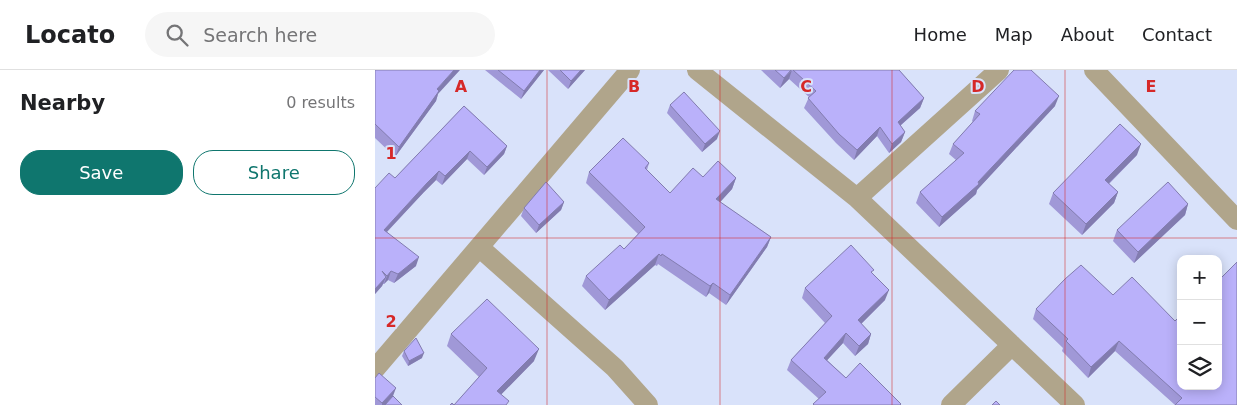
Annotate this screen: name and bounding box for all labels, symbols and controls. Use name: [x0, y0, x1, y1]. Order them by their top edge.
search box: [145, 12, 495, 57]
text: Locato: [25, 21, 115, 49]
icon: search: [163, 21, 191, 49]
text: Search here: [203, 24, 317, 46]
text: Home: [914, 24, 967, 45]
text: Map: [995, 24, 1033, 45]
text: About: [1061, 24, 1114, 45]
text: Contact: [1142, 24, 1212, 45]
text: A: [455, 77, 468, 96]
text: B: [628, 77, 640, 96]
text: C: [800, 77, 812, 96]
text: D: [971, 77, 985, 96]
text: E: [1146, 77, 1156, 96]
text: Nearby: [20, 91, 105, 115]
text: 0 results: [286, 93, 355, 112]
text: 1: [385, 144, 397, 163]
button: Save: [20, 150, 183, 195]
button: Share: [193, 150, 355, 195]
map controls: [1177, 255, 1222, 390]
button: +: [1177, 255, 1222, 300]
button: −: [1177, 300, 1222, 345]
text: 2: [385, 312, 397, 331]
button: layers: [1177, 345, 1222, 390]

